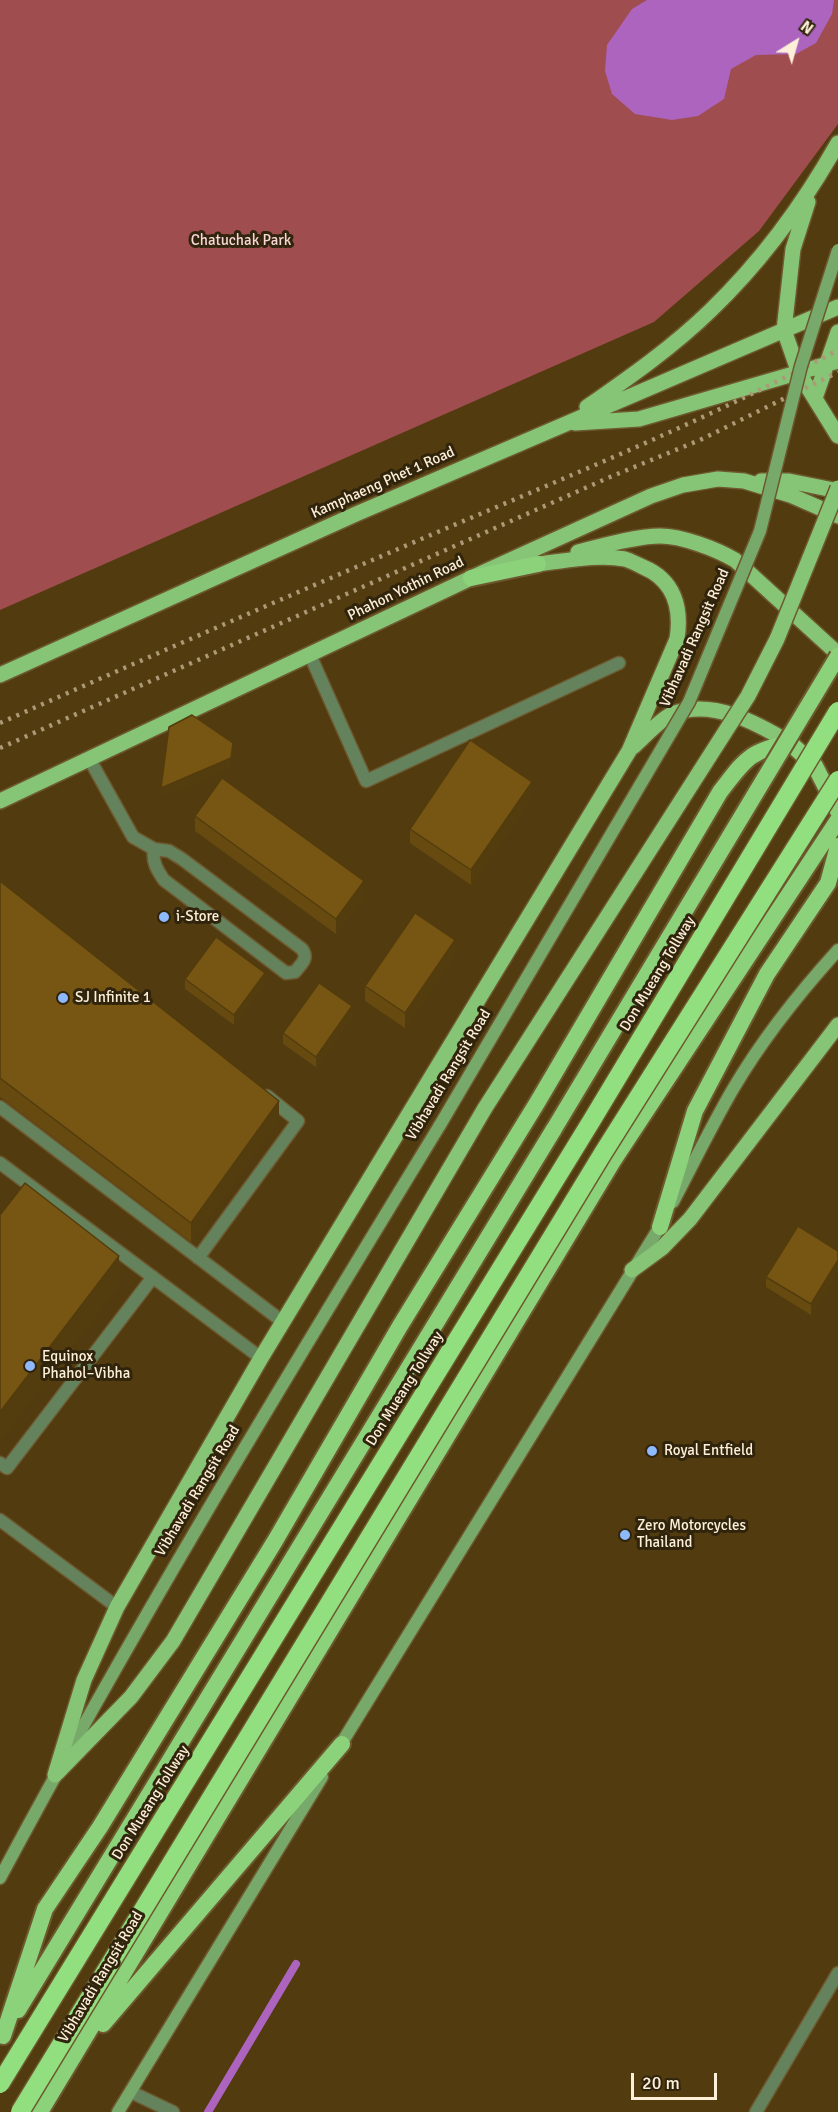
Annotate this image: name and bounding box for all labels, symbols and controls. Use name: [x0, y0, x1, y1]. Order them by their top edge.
north arrow: [766, 12, 826, 72]
text: N: [796, 16, 817, 39]
park label: Chatuchak Park: [191, 232, 291, 250]
street label: Kamphaeng Phet 1 Road: [308, 443, 458, 523]
street label: Phahon Yothin Road: [345, 553, 467, 625]
street label: Vibhavadi Rangsit Road: [656, 566, 734, 710]
place label: i-Store: [176, 908, 219, 926]
marker: i-Store: [157, 910, 171, 924]
street label: Don Mueang Tollway: [616, 913, 700, 1035]
place label: SJ Infinite 1: [75, 989, 151, 1007]
marker: SJ Infinite 1: [56, 991, 70, 1005]
street label: Vibhavadi Rangsit Road: [403, 1006, 495, 1144]
street label: Don Mueang Tollway: [363, 1329, 447, 1449]
place label: Equinox Phahol–Vibha: [42, 1348, 130, 1383]
marker: Equinox Phahol–Vibha: [23, 1359, 37, 1373]
street label: Vibhavadi Rangsit Road: [152, 1422, 244, 1560]
place label: Royal Entfield: [664, 1442, 753, 1460]
marker: Royal Entfield: [645, 1444, 659, 1458]
place label: Zero Motorcycles Thailand: [637, 1517, 746, 1552]
marker: Zero Motorcycles Thailand: [618, 1528, 632, 1542]
street label: Don Mueang Tollway: [109, 1743, 193, 1863]
street label: Vibhavadi Rangsit Road: [55, 1908, 147, 2046]
scale bar: [634, 2061, 720, 2099]
text: 20 m: [642, 2072, 680, 2094]

